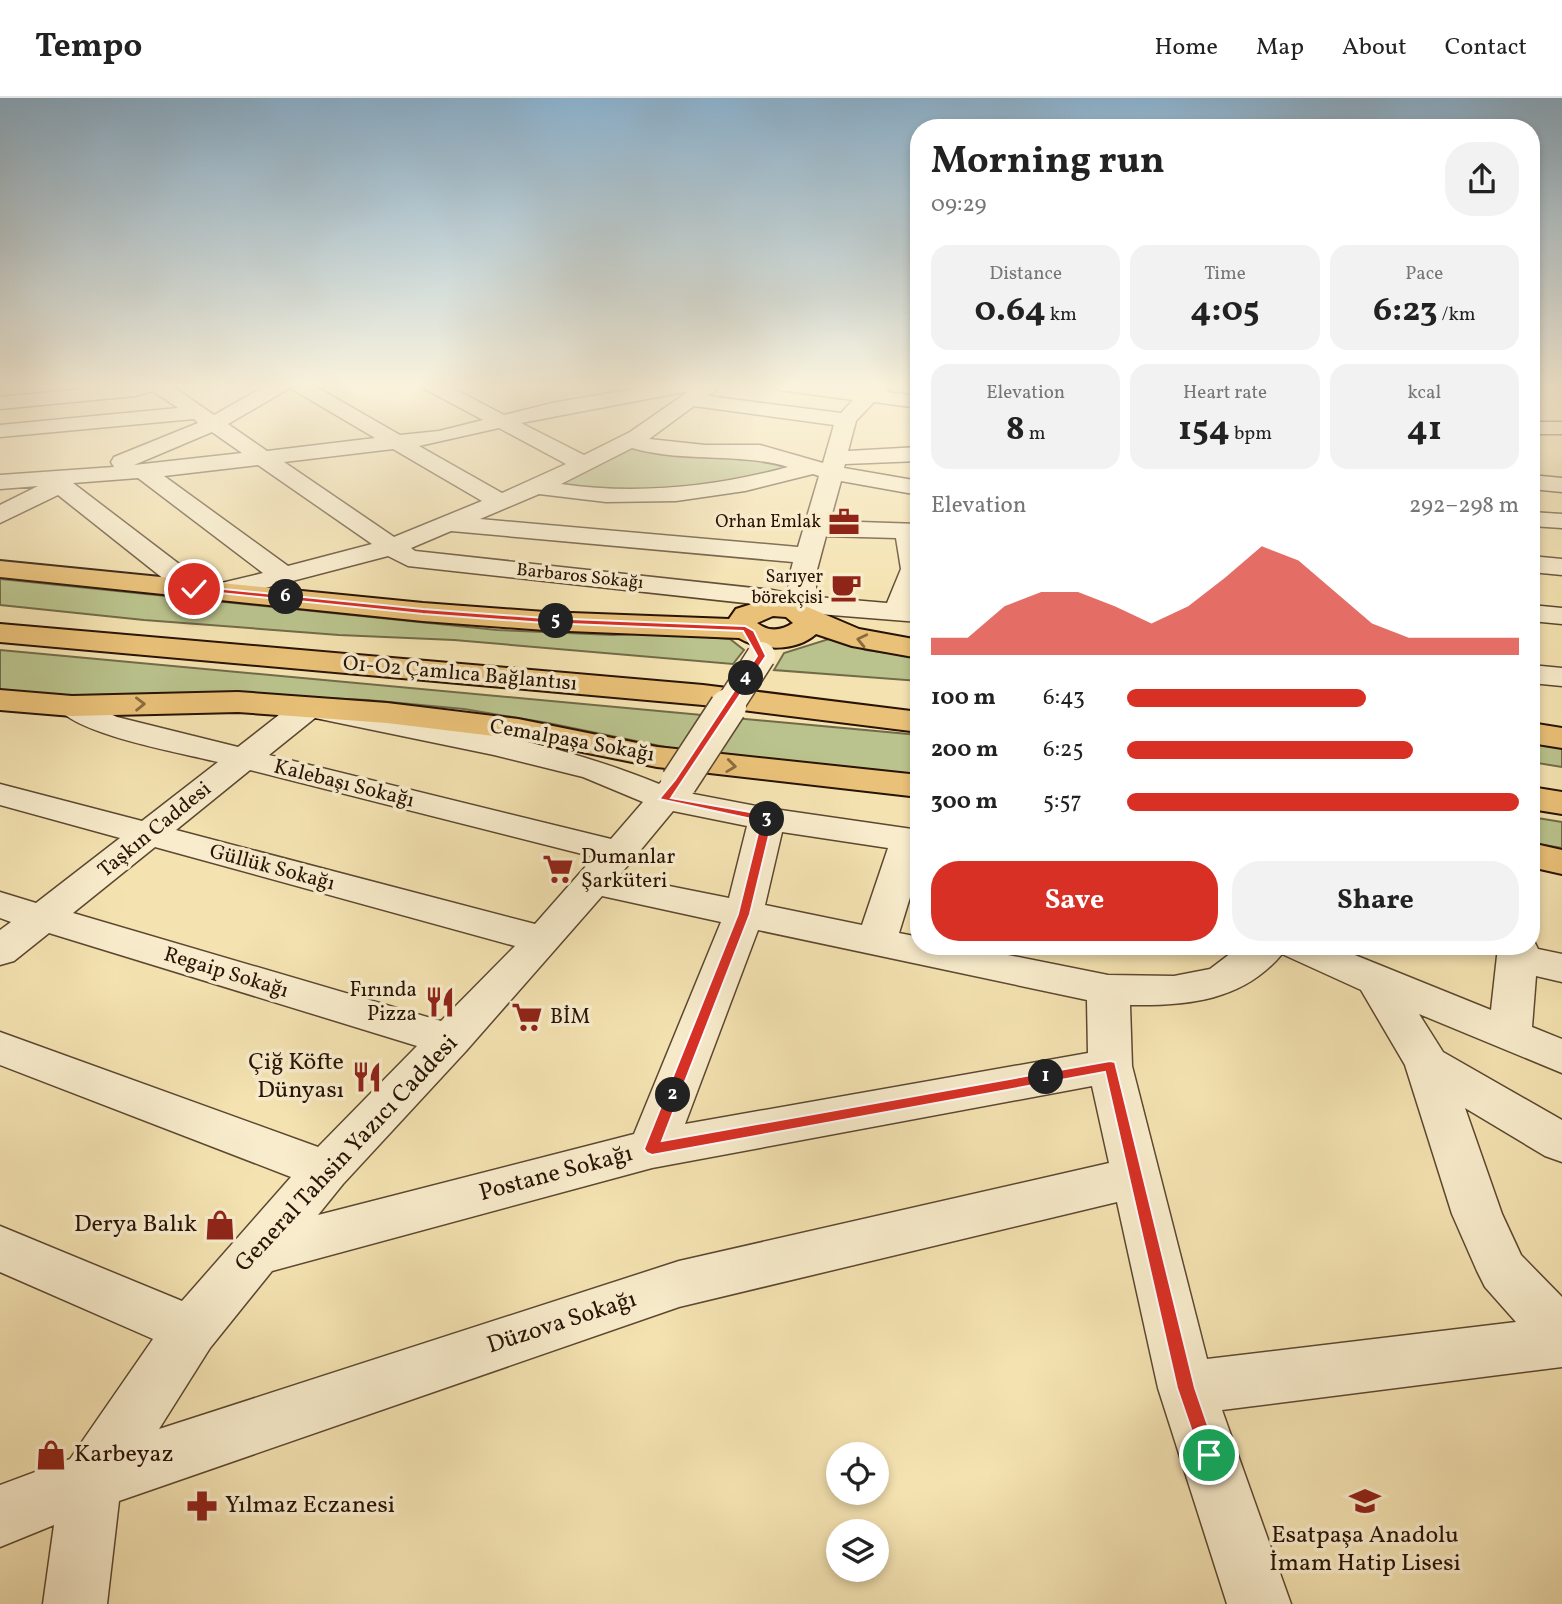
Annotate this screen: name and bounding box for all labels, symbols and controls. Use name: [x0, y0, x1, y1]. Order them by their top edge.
text: Tempo: [35, 25, 142, 71]
text: Home: [1154, 31, 1218, 65]
text: Map: [1256, 31, 1304, 65]
text: About: [1342, 31, 1407, 65]
text: Contact: [1445, 31, 1527, 65]
text: Morning run: [931, 136, 1165, 189]
button: share: [1445, 142, 1519, 216]
text: 09:29: [931, 189, 986, 221]
text: Distance: [989, 261, 1062, 287]
text: Time: [1204, 261, 1246, 287]
text: Pace: [1405, 261, 1443, 287]
text: 0.64: [974, 287, 1046, 335]
text: 4:05: [1190, 287, 1260, 335]
text: 6:23: [1373, 287, 1438, 335]
text: km: [1046, 302, 1077, 328]
text: /km: [1438, 302, 1476, 328]
text: Elevation: [986, 380, 1065, 406]
text: Heart rate: [1183, 380, 1267, 406]
text: kcal: [1407, 380, 1441, 406]
text: 8: [1006, 406, 1025, 454]
text: 154: [1178, 406, 1230, 454]
text: 41: [1407, 406, 1442, 454]
text: m: [1025, 421, 1046, 447]
text: bpm: [1230, 421, 1272, 447]
text: Elevation: [931, 490, 1027, 522]
text: 292–298 m: [1409, 490, 1519, 522]
office icon: Orhan Emlak: [827, 505, 861, 539]
place label: Orhan Emlak: [715, 510, 821, 535]
street label: Barbaros Sokağı: [515, 558, 645, 596]
pin: [164, 559, 224, 619]
place label: Sarıyer börekçisi: [751, 565, 823, 611]
icon: check: [175, 570, 213, 608]
cafe icon: Sarıyer börekçisi: [829, 570, 863, 604]
pin: 6: [268, 580, 304, 614]
text: 6: [280, 583, 291, 609]
pin: 5: [538, 603, 574, 638]
text: 5: [551, 607, 560, 633]
one-way arrow: [856, 633, 868, 648]
street label: O1-O2 Çamlıca Bağlantısı: [342, 649, 578, 699]
pin: 4: [728, 660, 764, 696]
text: 4: [740, 664, 751, 690]
text: 100 m: [931, 682, 996, 714]
text: 6:43: [1043, 682, 1085, 714]
one-way arrow: [136, 696, 146, 712]
street label: Cemalpaşa Sokağı: [487, 712, 657, 770]
text: 200 m: [931, 734, 998, 766]
text: 6:25: [1043, 734, 1083, 766]
street label: Kalebaşı Sokağı: [271, 753, 417, 815]
one-way arrow: [725, 758, 737, 773]
street label: Taşkın Caddesi: [92, 775, 218, 885]
text: 300 m: [931, 786, 998, 818]
text: 5:57: [1043, 786, 1082, 818]
pin: 3: [750, 802, 784, 836]
text: 3: [762, 805, 771, 831]
street label: Güllük Sokağı: [206, 837, 338, 899]
place label: Dumanlar Şarküteri: [581, 843, 675, 896]
supermarket icon: Dumanlar Şarküteri: [541, 852, 575, 886]
button: Save: [931, 861, 1218, 941]
button: Share: [1232, 861, 1519, 941]
street label: Regaip Sokağı: [160, 940, 292, 1006]
place label: Fırında Pizza: [350, 976, 417, 1029]
restaurant icon: Fırında Pizza: [423, 985, 457, 1019]
supermarket icon: BİM: [510, 1000, 544, 1034]
place label: BİM: [550, 1003, 590, 1032]
street label: General Tahsin Yazıcı Caddesi: [228, 1028, 466, 1280]
place label: Çiğ Köfte Dünyası: [248, 1046, 344, 1108]
restaurant icon: Çiğ Köfte Dünyası: [350, 1060, 384, 1094]
pin: 1: [1028, 1060, 1064, 1094]
text: 1: [1042, 1063, 1049, 1089]
pin: 2: [656, 1077, 690, 1112]
text: 2: [668, 1081, 677, 1107]
street label: Postane Sokağı: [475, 1137, 637, 1211]
place label: Derya Balık: [74, 1208, 197, 1242]
shop icon: Derya Balık: [203, 1208, 237, 1242]
street label: Düzova Sokağı: [483, 1283, 641, 1363]
pin: [1179, 1425, 1239, 1485]
icon: arrive: [1190, 1436, 1228, 1474]
shop icon: Karbeyaz: [34, 1438, 68, 1472]
place label: Karbeyaz: [74, 1438, 174, 1472]
map controls: [826, 1442, 889, 1582]
button: locate: [826, 1442, 889, 1505]
school or university icon: Esatpaşa Anadolu İmam Hatip Lisesi: [1348, 1484, 1382, 1518]
pharmacy icon: Yılmaz Eczanesi: [185, 1489, 219, 1523]
place label: Yılmaz Eczanesi: [225, 1489, 395, 1523]
button: layers: [826, 1519, 889, 1582]
place label: Esatpaşa Anadolu İmam Hatip Lisesi: [1269, 1519, 1461, 1581]

